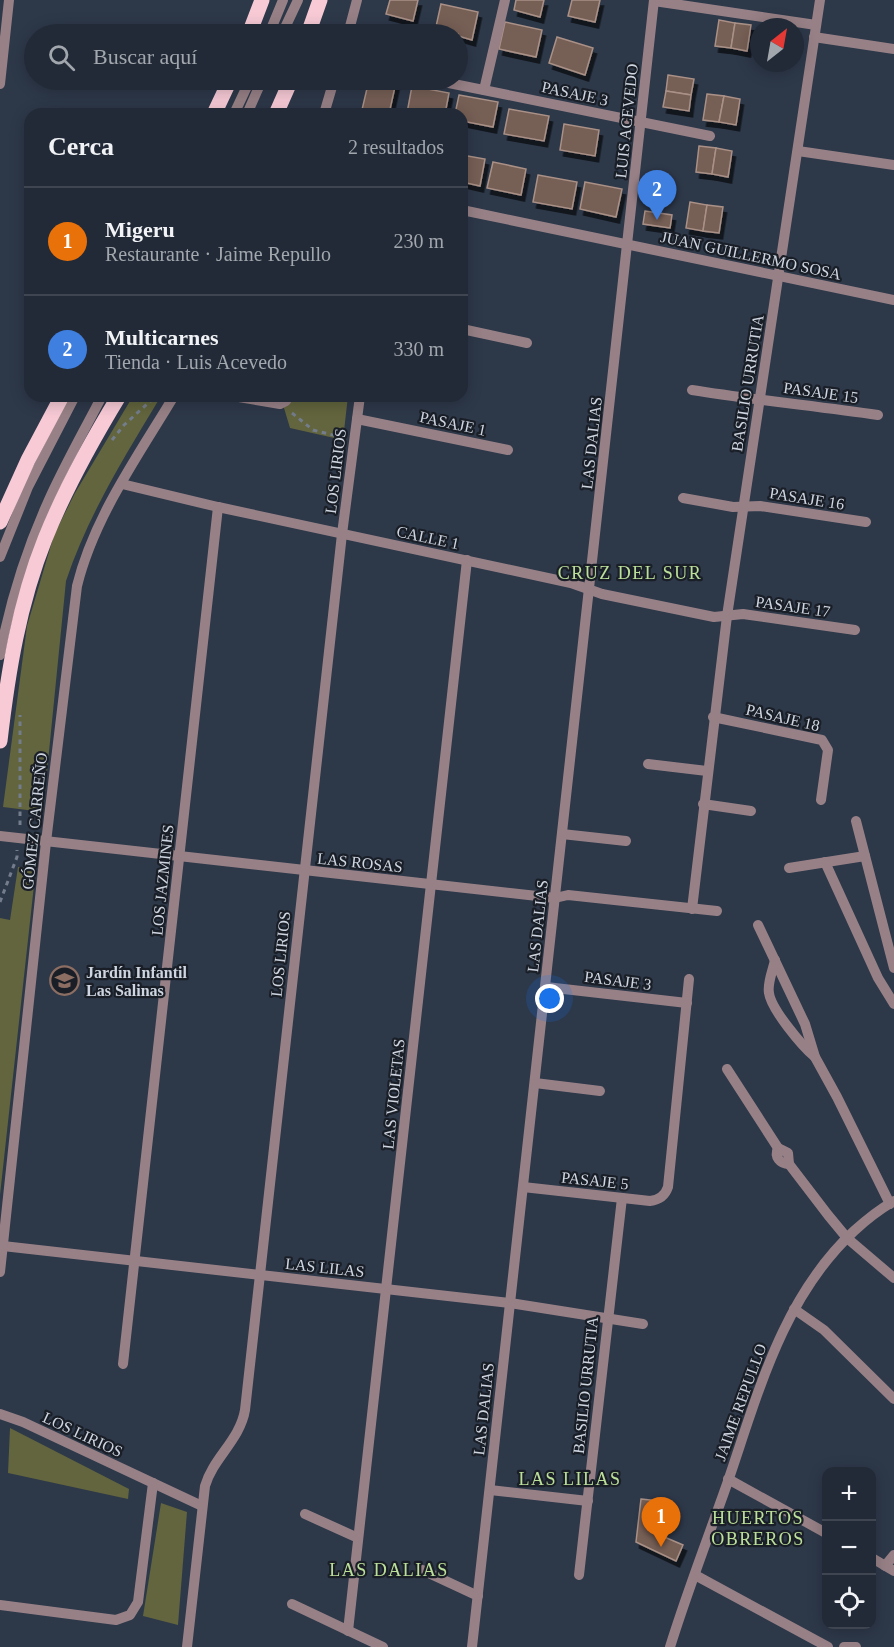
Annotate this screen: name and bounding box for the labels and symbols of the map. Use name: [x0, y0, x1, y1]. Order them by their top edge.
north arrow: [750, 18, 804, 72]
street label: LUIS ACEVEDO: [612, 63, 641, 179]
street label: PASAJE 3: [540, 78, 610, 109]
pin: 2: [638, 170, 676, 220]
street label: JUAN GUILLERMO SOSA: [659, 228, 843, 283]
street label: BASILIO URRUTIA: [728, 313, 767, 453]
street label: PASAJE 15: [782, 379, 859, 406]
street label: LAS DALIAS: [578, 396, 605, 490]
street label: PASAJE 1: [418, 408, 488, 439]
street label: LOS LIRIOS: [322, 427, 349, 515]
street label: PASAJE 16: [768, 484, 846, 513]
street label: CALLE 1: [395, 523, 461, 552]
district label: CRUZ DEL SUR: [558, 563, 702, 583]
street label: PASAJE 17: [754, 593, 831, 620]
street label: PASAJE 18: [744, 701, 822, 734]
street label: GÓMEZ CARREÑO: [18, 752, 50, 890]
street label: LOS JAZMINES: [148, 824, 177, 936]
street label: LAS ROSAS: [316, 850, 404, 875]
street label: LAS DALIAS: [524, 879, 551, 973]
street label: LOS LIRIOS: [268, 911, 293, 998]
place label: Jardín Infantil Las Salinas: [86, 964, 187, 999]
school or university icon: Jardín Infantil Las Salinas: [49, 965, 81, 997]
street label: PASAJE 3: [583, 968, 652, 993]
your location: [535, 984, 564, 1013]
street label: LAS VIOLETAS: [379, 1038, 408, 1150]
street label: PASAJE 5: [561, 1169, 629, 1192]
street label: LAS LILAS: [284, 1255, 365, 1280]
street label: BASILIO URRUTIA: [570, 1315, 601, 1455]
street label: JAIME REPULLO: [711, 1341, 770, 1463]
street label: LAS DALIAS: [470, 1362, 497, 1456]
street label: LOS LIRIOS: [40, 1409, 125, 1460]
district label: LAS LILAS: [519, 1469, 622, 1489]
pin: 1: [642, 1498, 680, 1547]
district label: HUERTOS OBREROS: [711, 1508, 805, 1549]
district label: LAS DALIAS: [329, 1560, 449, 1580]

